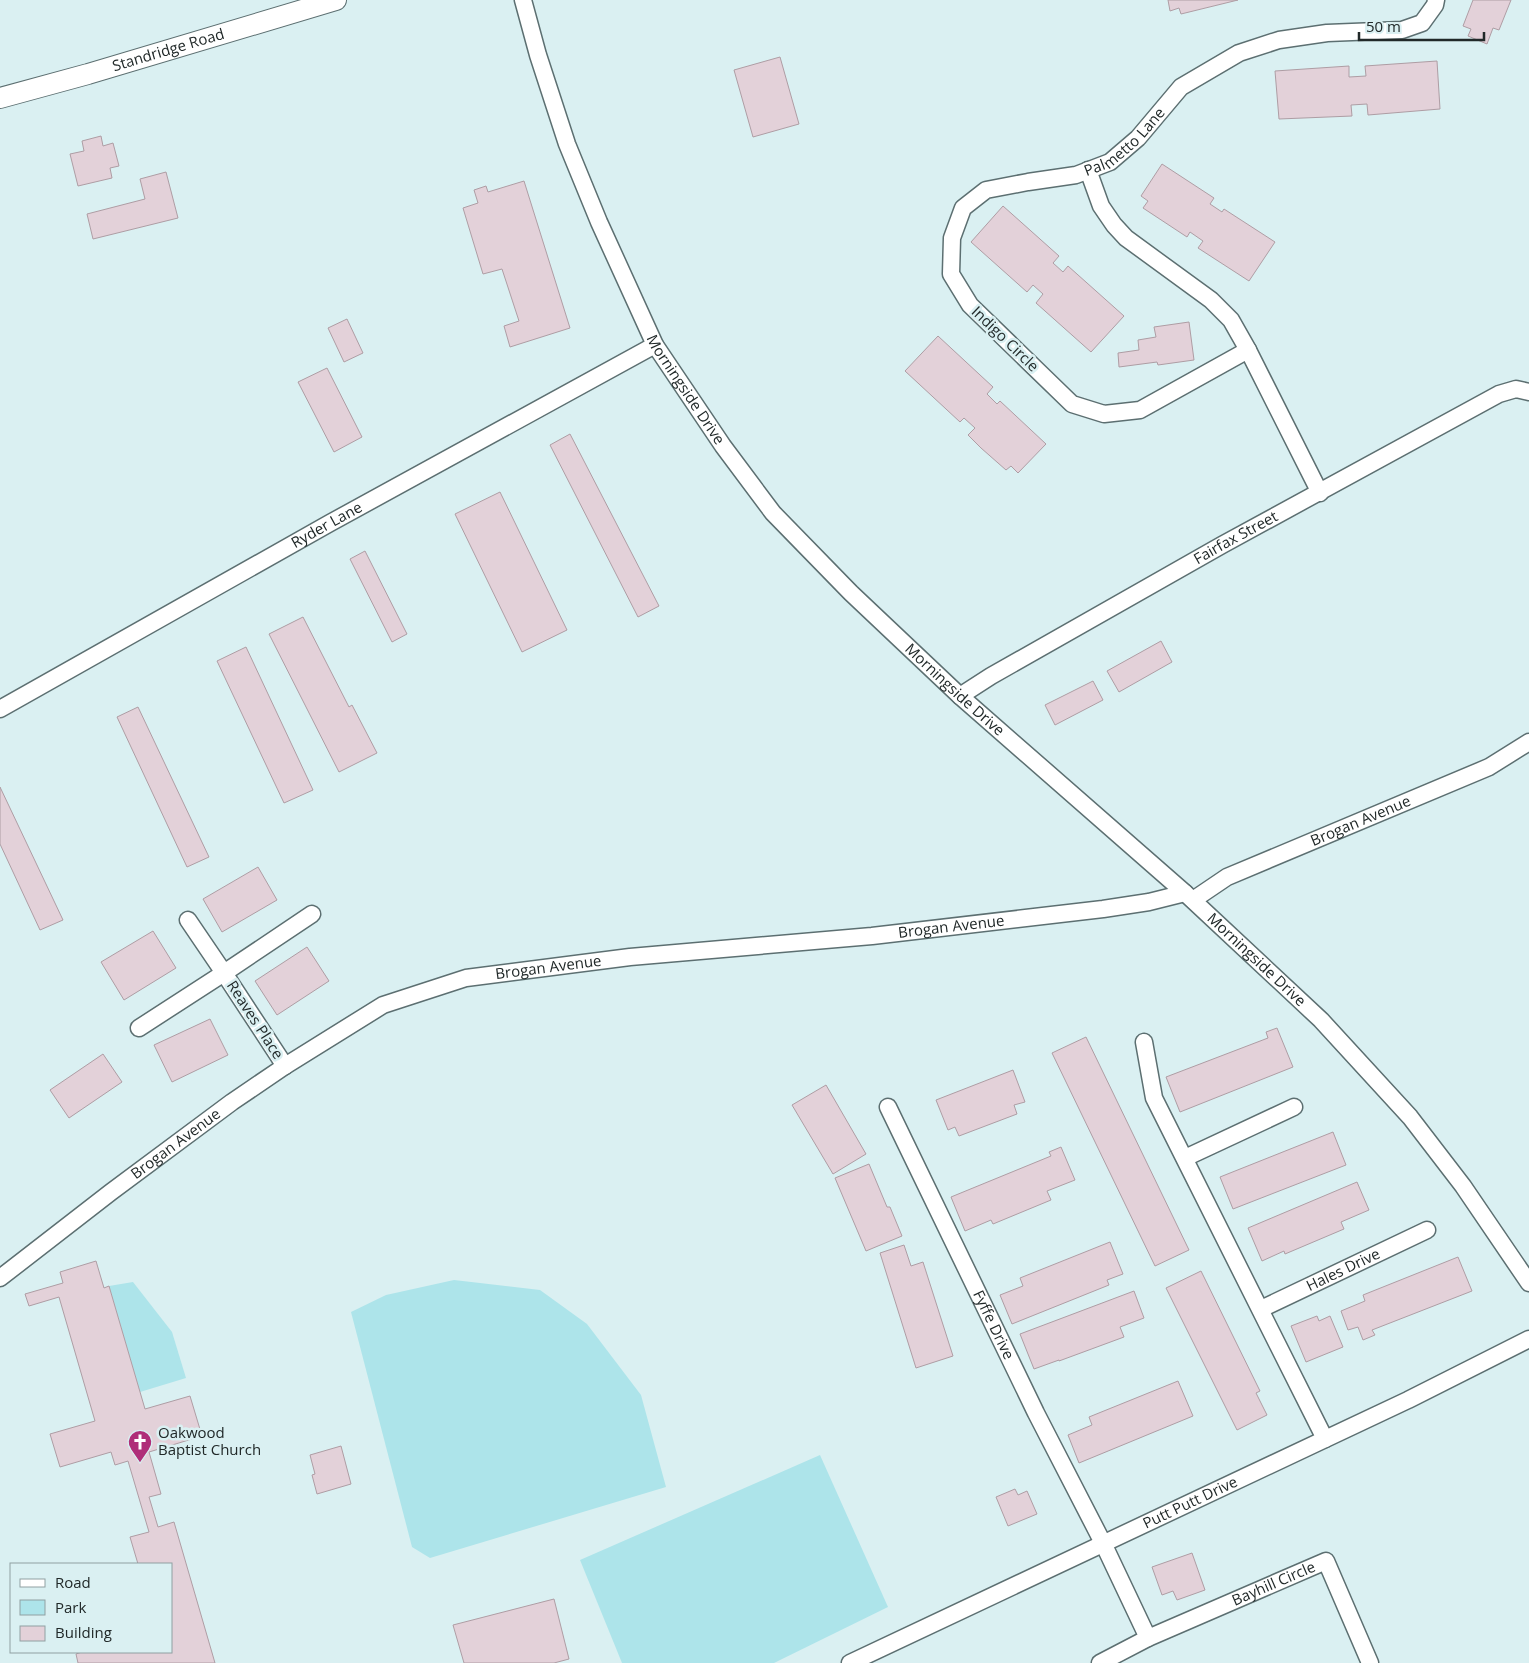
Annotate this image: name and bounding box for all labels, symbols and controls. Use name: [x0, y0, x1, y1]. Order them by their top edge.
scale bar: [1359, 10, 1484, 42]
text: 50 m: [1366, 16, 1401, 36]
street label: Standridge Road: [110, 23, 226, 75]
street label: Palmetto Lane: [1081, 103, 1169, 180]
street label: Indigo Circle: [968, 301, 1044, 375]
street label: Morningside Drive: [643, 331, 730, 448]
street label: Ryder Lane: [287, 496, 365, 552]
street label: Fairfax Street: [1190, 506, 1281, 568]
street label: Morningside Drive: [901, 638, 1009, 740]
street label: Brogan Avenue: [1307, 790, 1413, 850]
street label: Morningside Drive: [1203, 908, 1311, 1010]
street label: Brogan Avenue: [897, 910, 1005, 942]
street label: Brogan Avenue: [494, 950, 602, 983]
street label: Reaves Place: [223, 976, 289, 1063]
street label: Brogan Avenue: [126, 1103, 224, 1183]
street label: Hales Drive: [1303, 1243, 1383, 1295]
street label: Fyffe Drive: [969, 1287, 1019, 1362]
place label: Oakwood Baptist Church: [158, 1422, 261, 1459]
church icon: Oakwood Baptist Church: [127, 1429, 153, 1463]
street label: Putt Putt Drive: [1139, 1471, 1240, 1533]
street label: Bayhill Circle: [1228, 1556, 1318, 1610]
legend: [10, 1563, 172, 1653]
text: Road: [55, 1572, 91, 1592]
text: Park: [55, 1597, 86, 1617]
text: Building: [55, 1622, 112, 1642]

